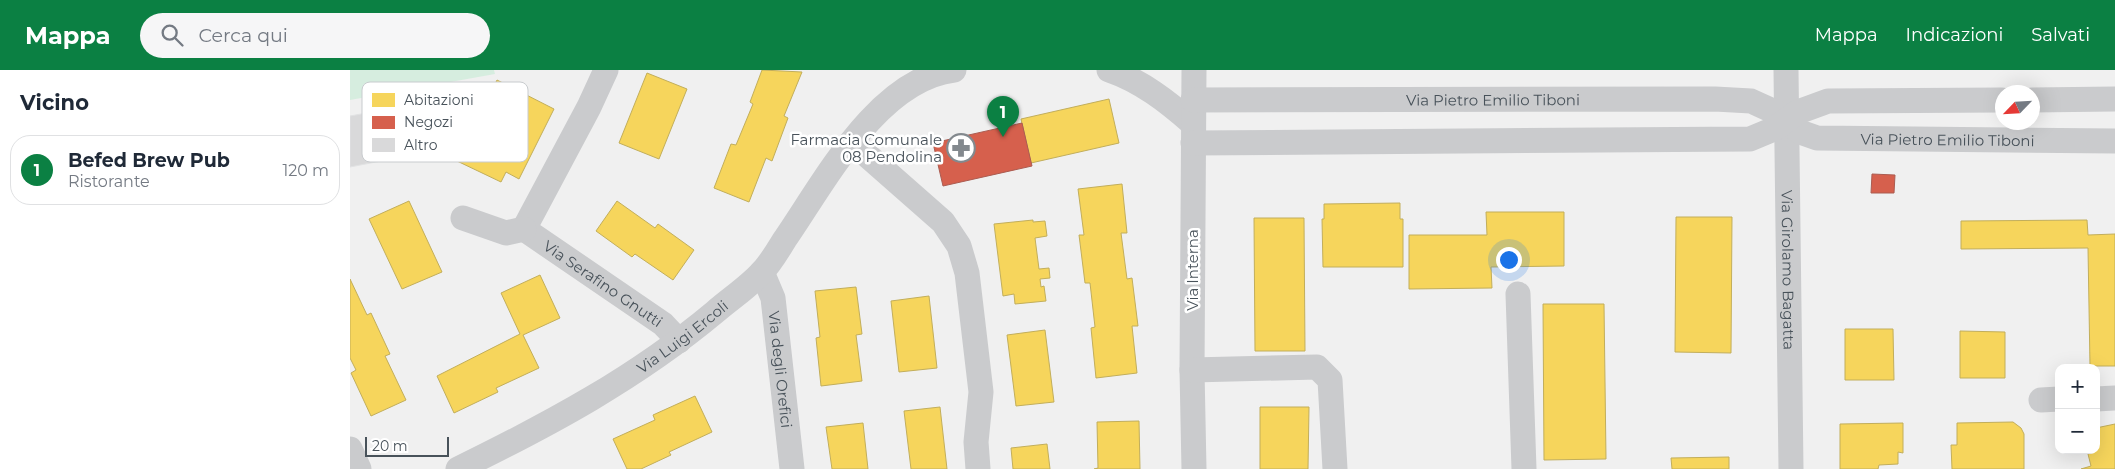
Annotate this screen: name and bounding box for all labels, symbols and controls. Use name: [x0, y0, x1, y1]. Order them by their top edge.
search box: [140, 13, 490, 58]
text: Mappa: [25, 21, 110, 50]
icon: search: [158, 21, 186, 49]
text: Cerca qui: [198, 24, 288, 47]
text: Mappa: [1815, 24, 1878, 46]
text: Indicazioni: [1906, 24, 2003, 46]
text: Salvati: [2031, 24, 2090, 46]
legend: [362, 82, 528, 162]
north arrow: [1995, 85, 2040, 130]
text: Vicino: [20, 90, 89, 115]
street label: Via Pietro Emilio Tiboni: [1406, 90, 1580, 109]
text: Abitazioni: [404, 91, 474, 109]
pin: 1: [987, 96, 1019, 137]
text: Negozi: [404, 113, 453, 131]
street label: Via Pietro Emilio Tiboni: [1860, 129, 2035, 150]
place label: Farmacia Comunale 08 Pendolina: [790, 130, 942, 166]
pharmacy icon: Farmacia Comunale 08 Pendolina: [946, 133, 976, 163]
text: Altro: [404, 136, 438, 154]
text: Befed Brew Pub: [68, 149, 230, 172]
text: 1: [34, 161, 40, 180]
text: 120 m: [282, 161, 329, 180]
text: Ristorante: [68, 172, 150, 191]
street label: Via Girolamo Bagatta: [1778, 190, 1799, 350]
street label: Via Interna: [1183, 229, 1202, 311]
street label: Via Serafino Gnutti: [540, 236, 666, 331]
your location: [1496, 247, 1522, 273]
street label: Via Luigi Ercoli: [633, 296, 732, 377]
street label: Via degli Orefici: [765, 310, 797, 429]
map controls: [2055, 364, 2100, 454]
button: +: [2055, 364, 2100, 409]
button: −: [2055, 409, 2100, 454]
scale bar: [365, 434, 449, 457]
text: 20 m: [372, 437, 408, 455]

